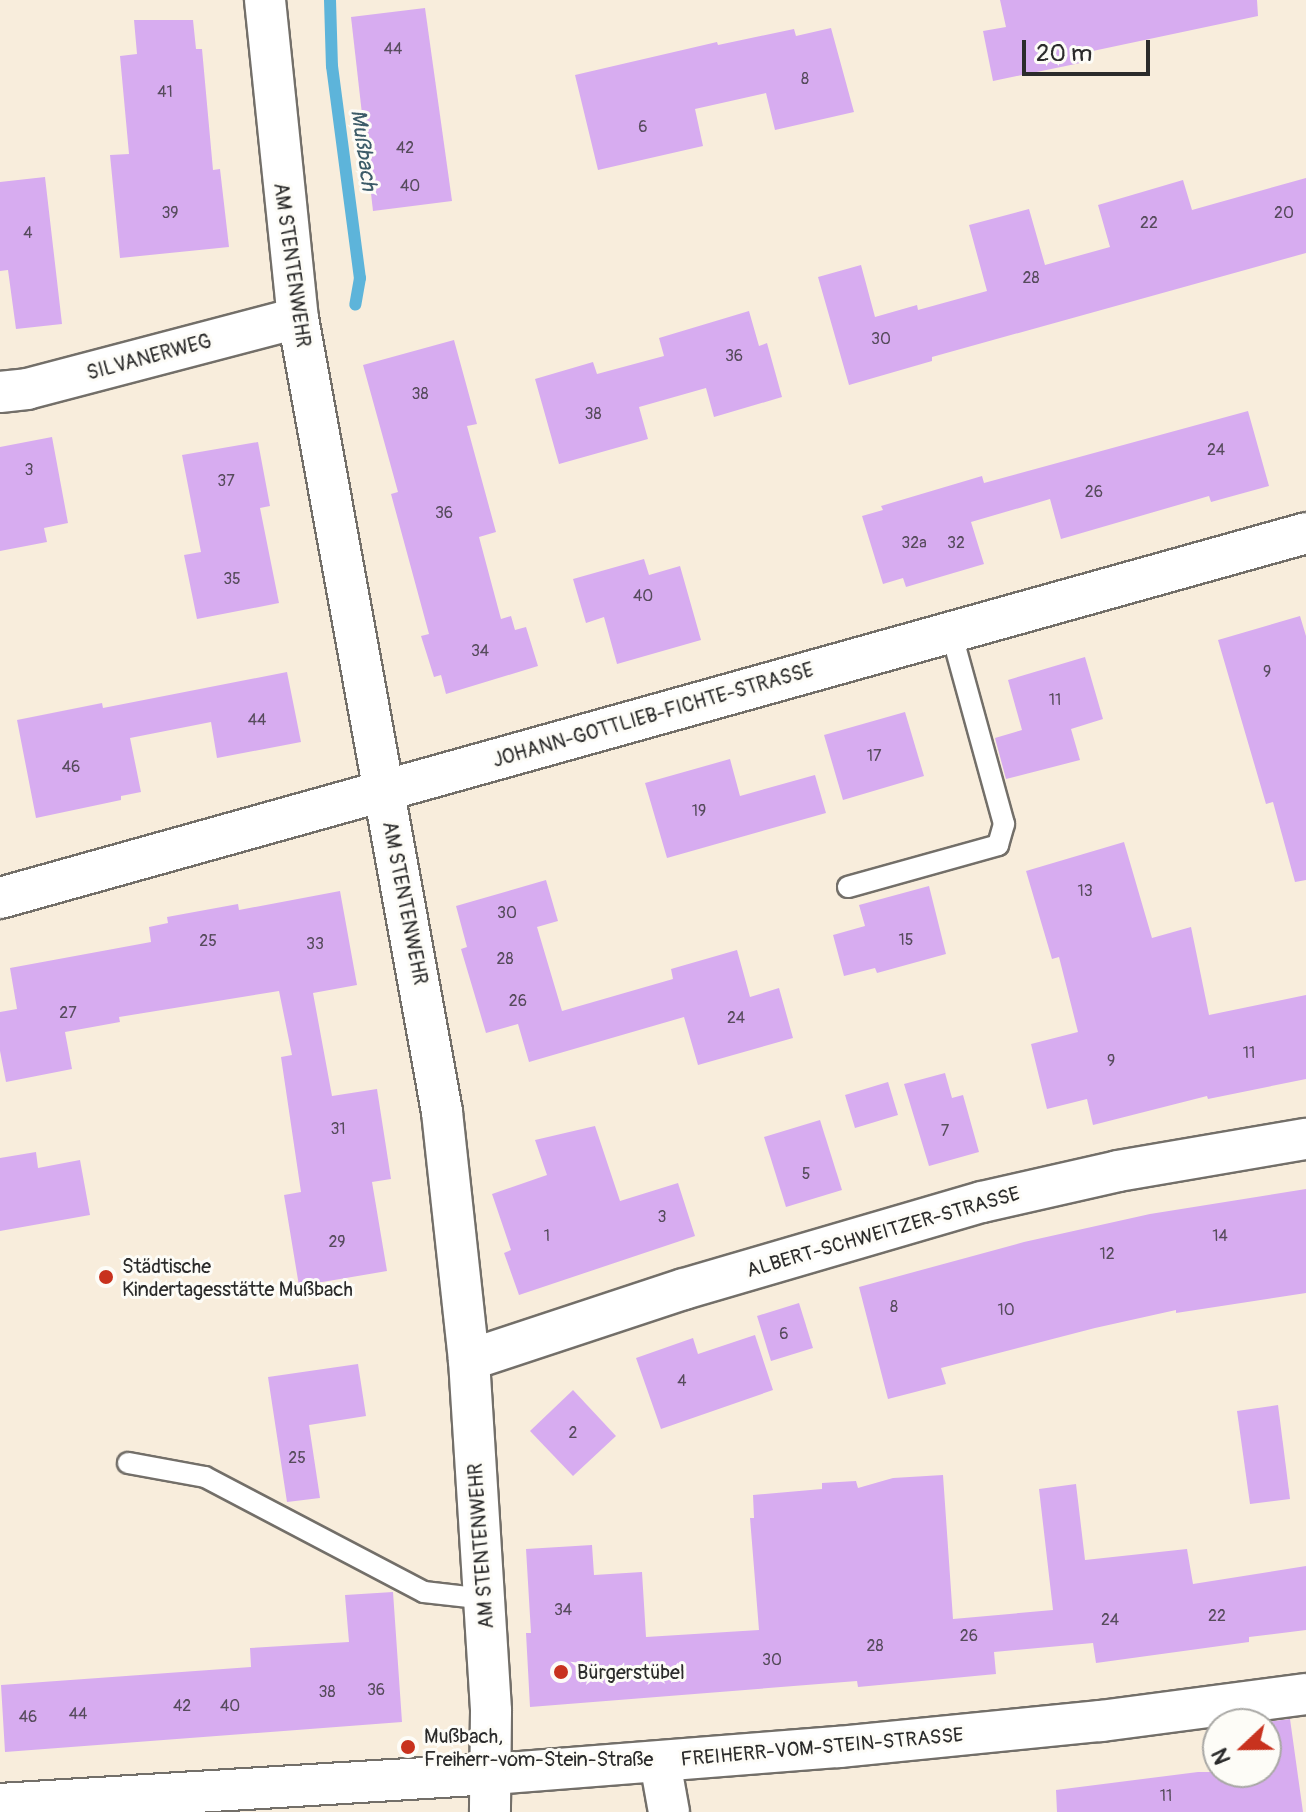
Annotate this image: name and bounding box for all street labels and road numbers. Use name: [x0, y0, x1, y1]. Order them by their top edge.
street label: AM STENTENWEHR: [269, 181, 315, 349]
street label: SILVANERWEG: [84, 329, 214, 385]
street label: JOHANN-GOTTLIEB-FICHTE-STRASSE: [490, 658, 816, 772]
street label: AM STENTENWEHR: [377, 819, 433, 987]
street label: ALBERT-SCHWEITZER-STRASSE: [744, 1181, 1022, 1283]
street label: AM STENTENWEHR: [463, 1462, 499, 1630]
street label: FREIHERR-VOM-STEIN-STRASSE: [680, 1723, 964, 1771]

